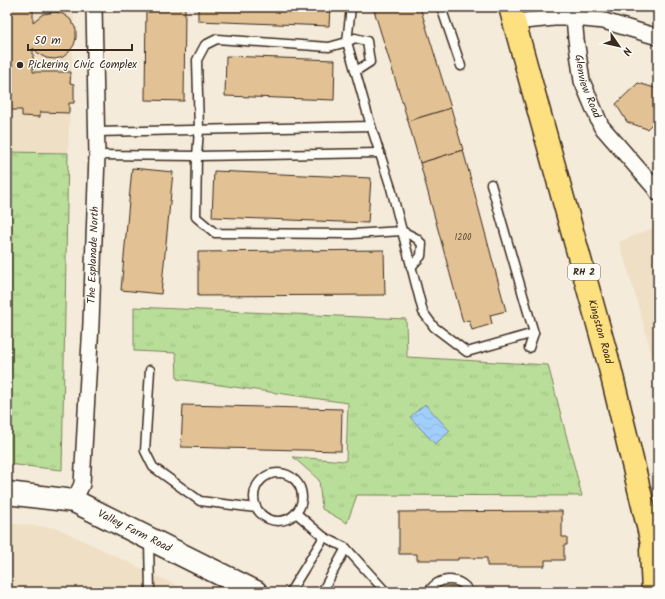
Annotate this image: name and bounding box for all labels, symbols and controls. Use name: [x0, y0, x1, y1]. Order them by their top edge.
scale bar: [28, 26, 132, 52]
north arrow: [599, 26, 639, 66]
text: 50 m: [34, 31, 61, 50]
text: N: [617, 43, 636, 59]
street label: Glenview Road: [569, 53, 606, 122]
place label: Pickering Civic Complex: [28, 56, 137, 74]
marker: Pickering Civic Complex: [15, 60, 25, 70]
street label: The Esplanade North: [83, 206, 104, 304]
house number: 1200: [454, 230, 472, 245]
road number: RH 2: [568, 264, 600, 280]
street label: Kingston Road: [582, 297, 618, 367]
street label: Valley Farm Road: [94, 505, 175, 558]

